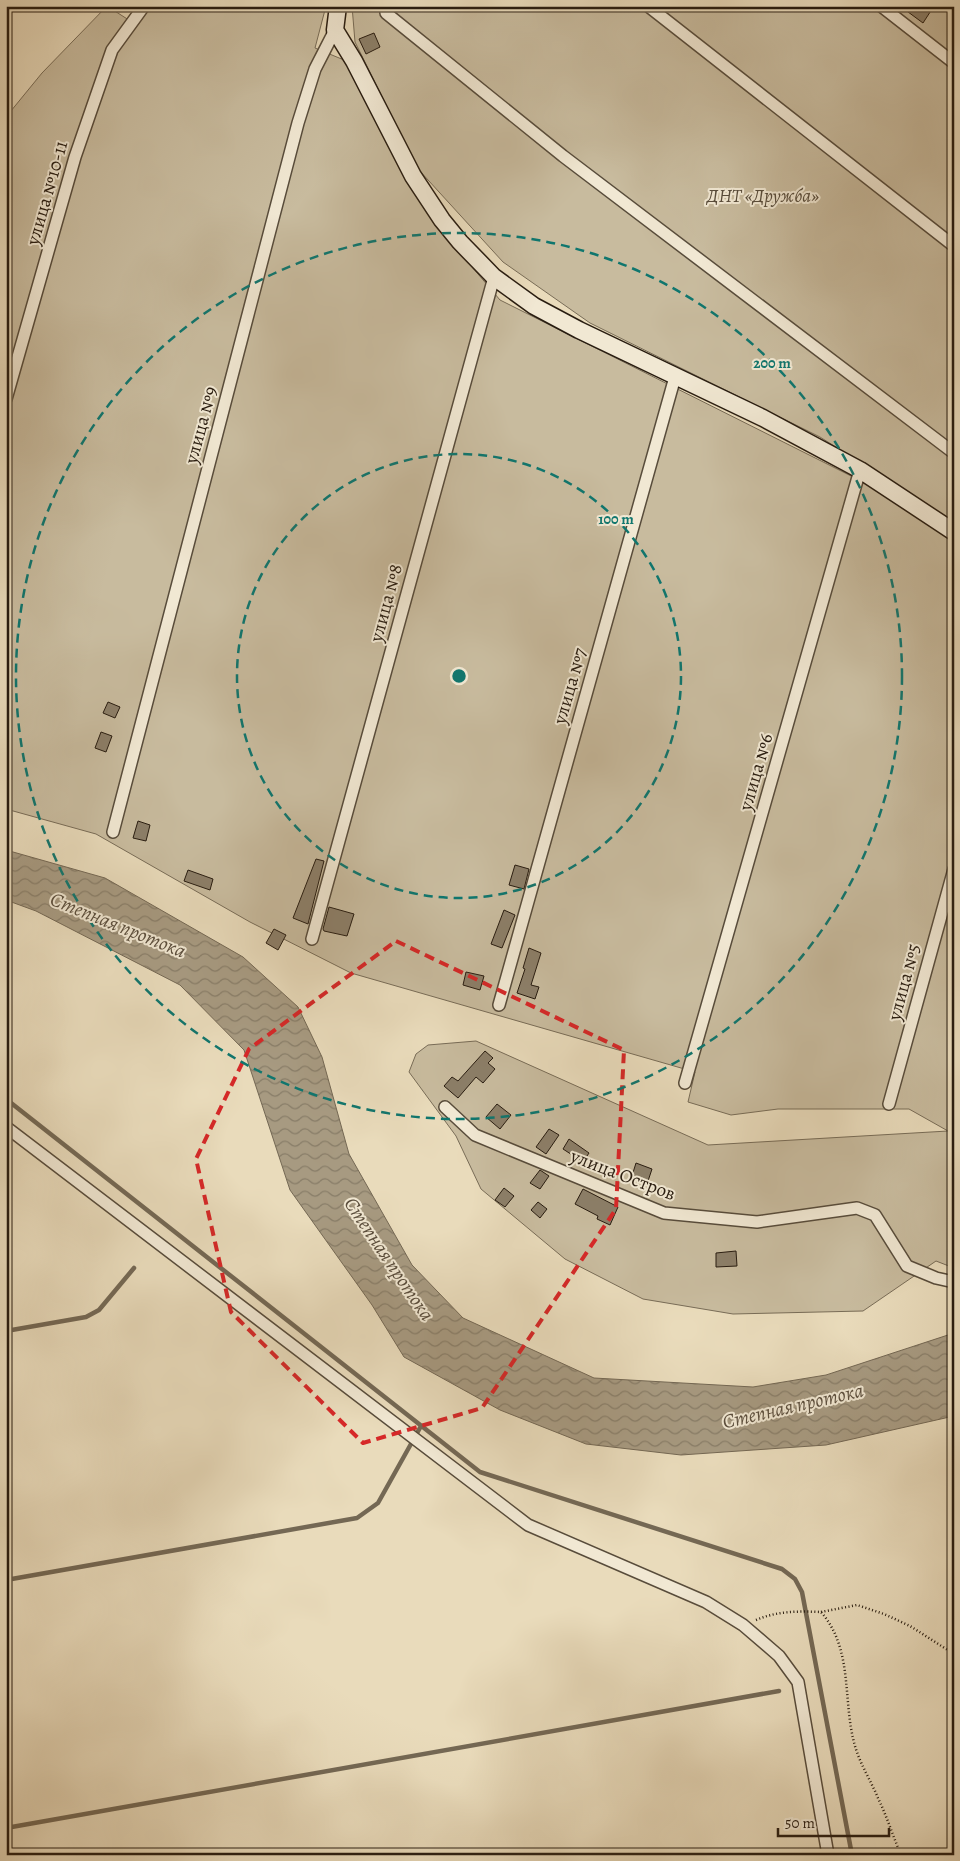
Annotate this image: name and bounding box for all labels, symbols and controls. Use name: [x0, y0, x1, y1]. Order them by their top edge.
street label: улица №10-11: [19, 137, 74, 249]
park label: ДНТ «Дружба»: [705, 183, 819, 209]
text: 200 m: [753, 353, 791, 373]
street label: улица №9: [178, 383, 224, 467]
text: 100 m: [598, 509, 634, 529]
street label: улица №8: [363, 561, 409, 646]
street label: улица №7: [546, 645, 593, 728]
centre of rings: [450, 667, 468, 685]
street label: улица №6: [732, 730, 779, 815]
water label: Степная протока: [46, 886, 190, 964]
street label: улица №5: [881, 941, 927, 1024]
street label: улица Остров: [566, 1143, 679, 1207]
water label: Степная протока: [338, 1192, 440, 1326]
water label: Степная протока: [720, 1377, 866, 1435]
scale bar: [778, 1806, 889, 1838]
text: 50 m: [785, 1813, 815, 1833]

